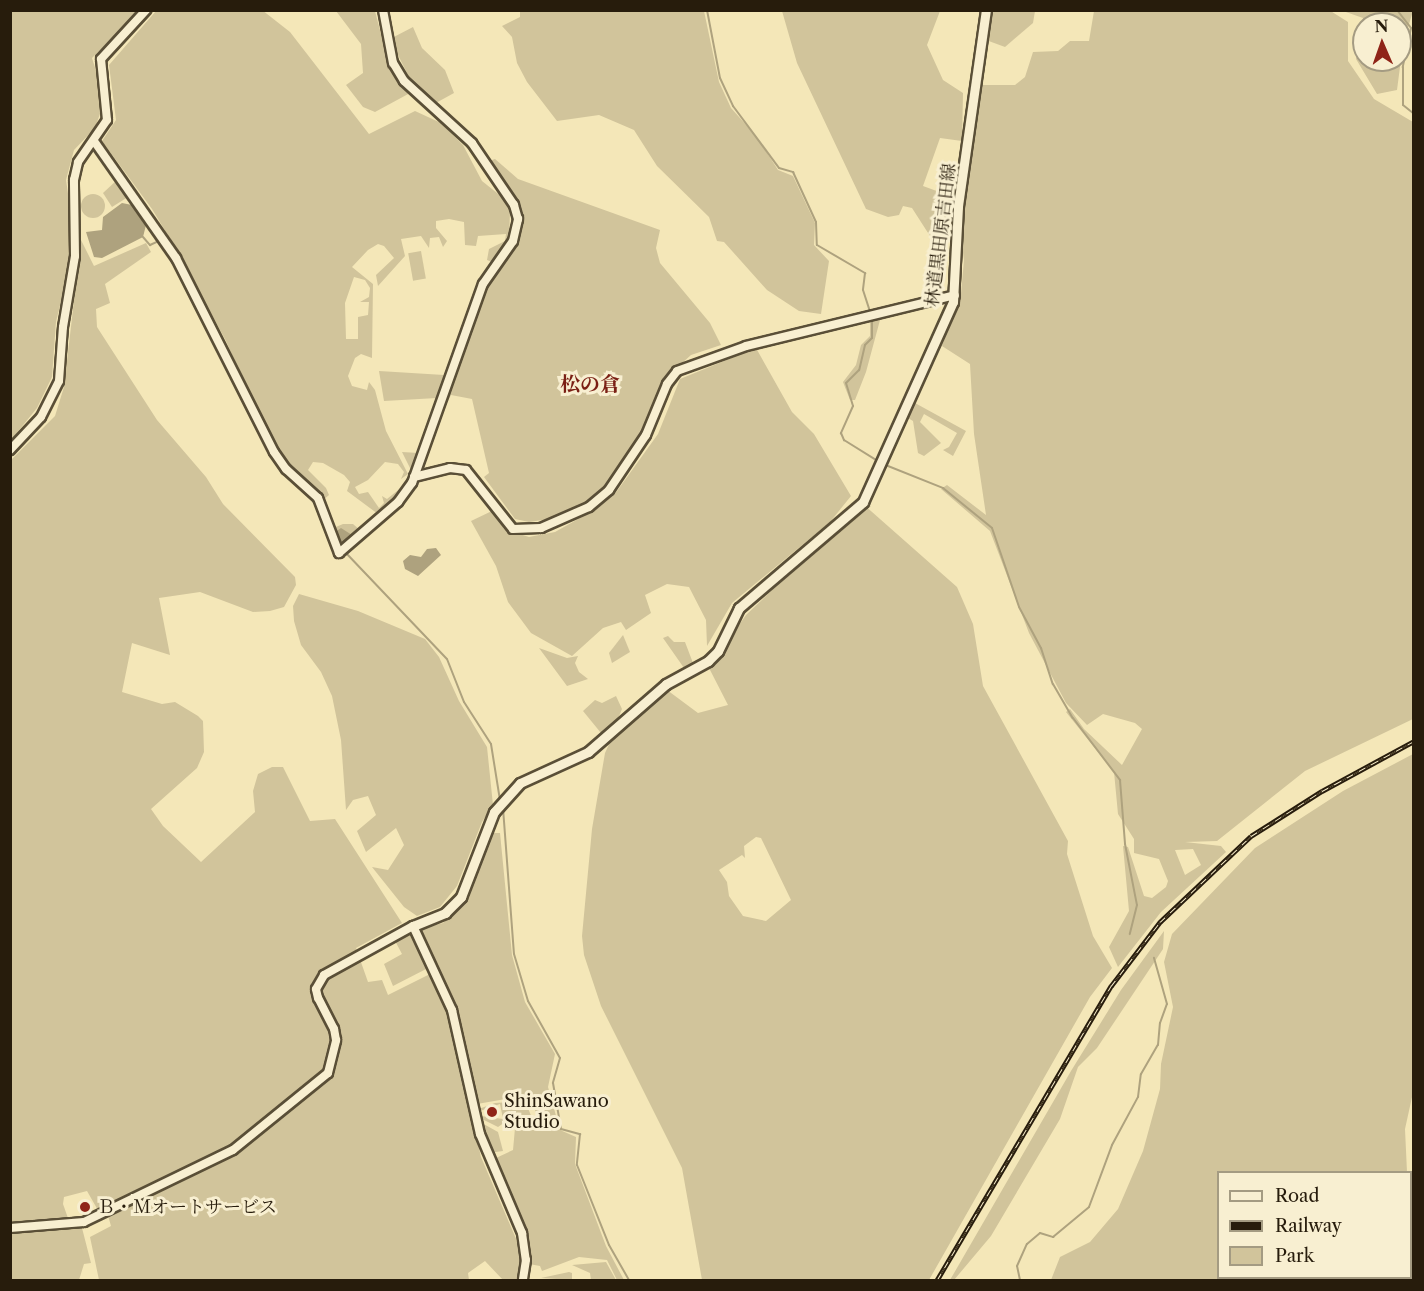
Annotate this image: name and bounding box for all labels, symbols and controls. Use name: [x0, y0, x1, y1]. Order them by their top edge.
north arrow: [1352, 12, 1412, 72]
text: N: [1374, 16, 1389, 36]
street label: 林道黒田原吉田線: [922, 162, 960, 308]
district label: 松の倉: [560, 372, 620, 396]
place label: ShinSawano Studio: [504, 1091, 609, 1134]
marker: ShinSawano Studio: [485, 1105, 499, 1119]
legend: [1217, 1171, 1412, 1279]
text: Road: [1275, 1185, 1320, 1207]
place label: Ｂ・Ｍオートサービス: [97, 1196, 277, 1218]
marker: Ｂ・Ｍオートサービス: [78, 1200, 92, 1214]
text: Railway: [1275, 1215, 1342, 1237]
text: Park: [1275, 1245, 1314, 1267]

